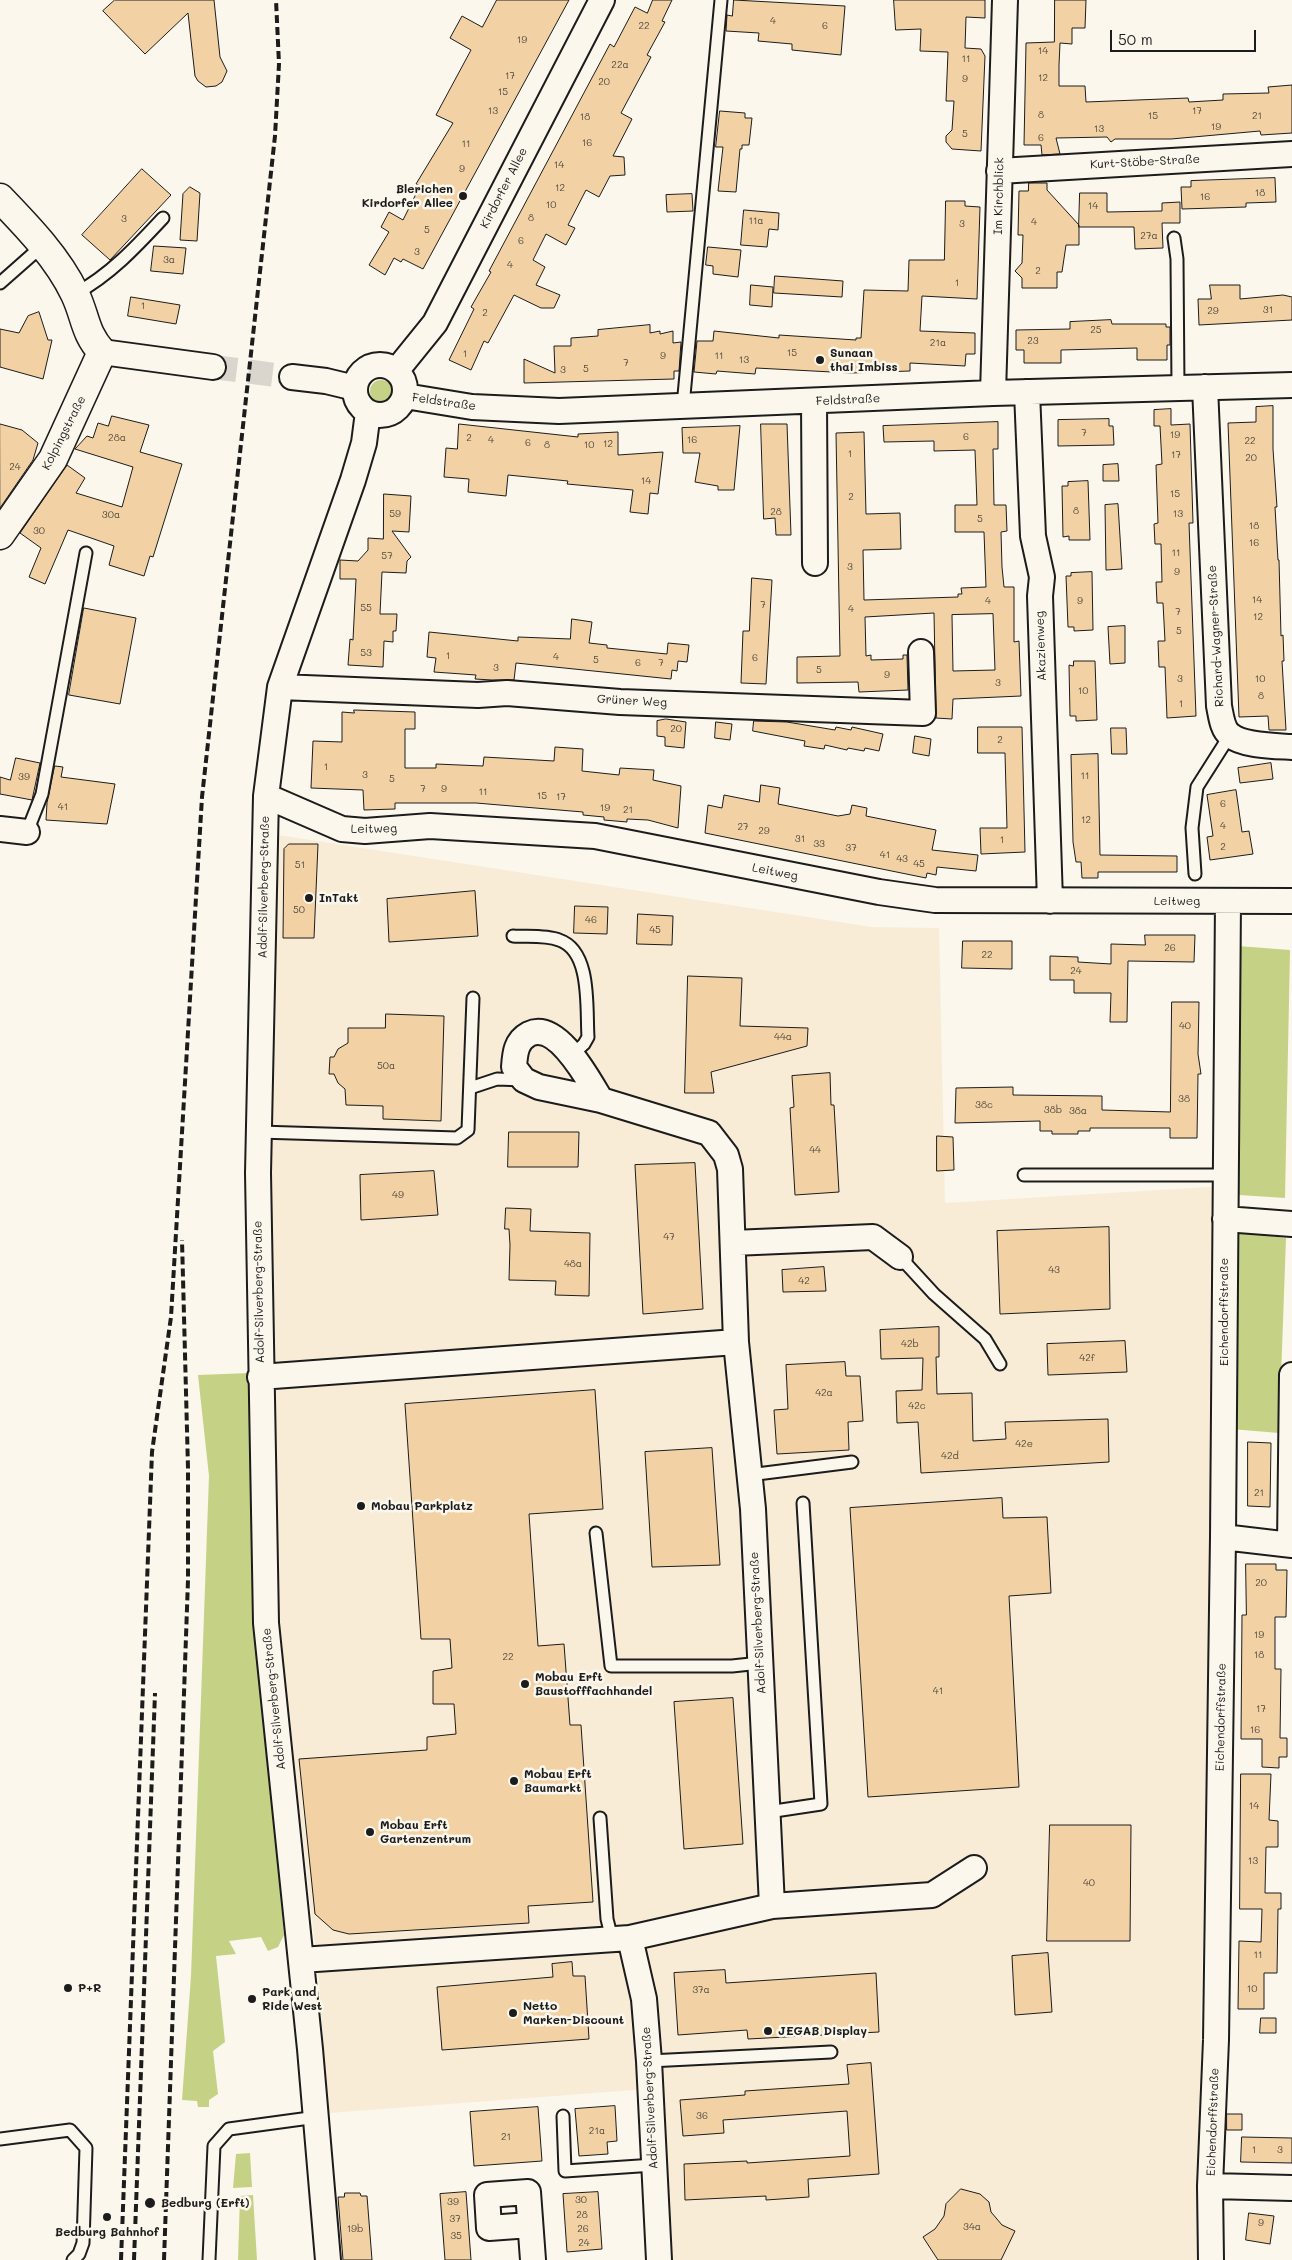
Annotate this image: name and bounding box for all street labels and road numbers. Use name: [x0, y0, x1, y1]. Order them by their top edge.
street label: Kirdorfer Allee: [477, 145, 531, 231]
street label: Kurt-Stöbe-Straße: [1090, 152, 1200, 172]
street label: Im Kirchblick: [991, 157, 1007, 235]
street label: Feldstraße: [411, 390, 477, 414]
street label: Feldstraße: [815, 391, 881, 409]
street label: Kolpingstraße: [39, 393, 89, 473]
street label: Richard-Wagner-Straße: [1205, 565, 1227, 707]
street label: Akazienweg: [1033, 611, 1049, 681]
street label: Grüner Weg: [596, 692, 668, 710]
street label: Adolf-Silverberg-Straße: [256, 816, 272, 958]
street label: Leitweg: [351, 821, 397, 837]
street label: Leitweg: [751, 861, 799, 883]
street label: Leitweg: [1154, 894, 1200, 908]
street label: Adolf-Silverberg-Straße: [251, 1221, 267, 1363]
street label: Eichendorffstraße: [1217, 1258, 1231, 1366]
street label: Adolf-Silverberg-Straße: [747, 1551, 769, 1695]
street label: Adolf-Silverberg-Straße: [259, 1627, 289, 1771]
street label: Eichendorffstraße: [1213, 1663, 1229, 1771]
street label: Adolf-Silverberg-Straße: [639, 2026, 661, 2170]
street label: Eichendorffstraße: [1204, 2068, 1222, 2176]

